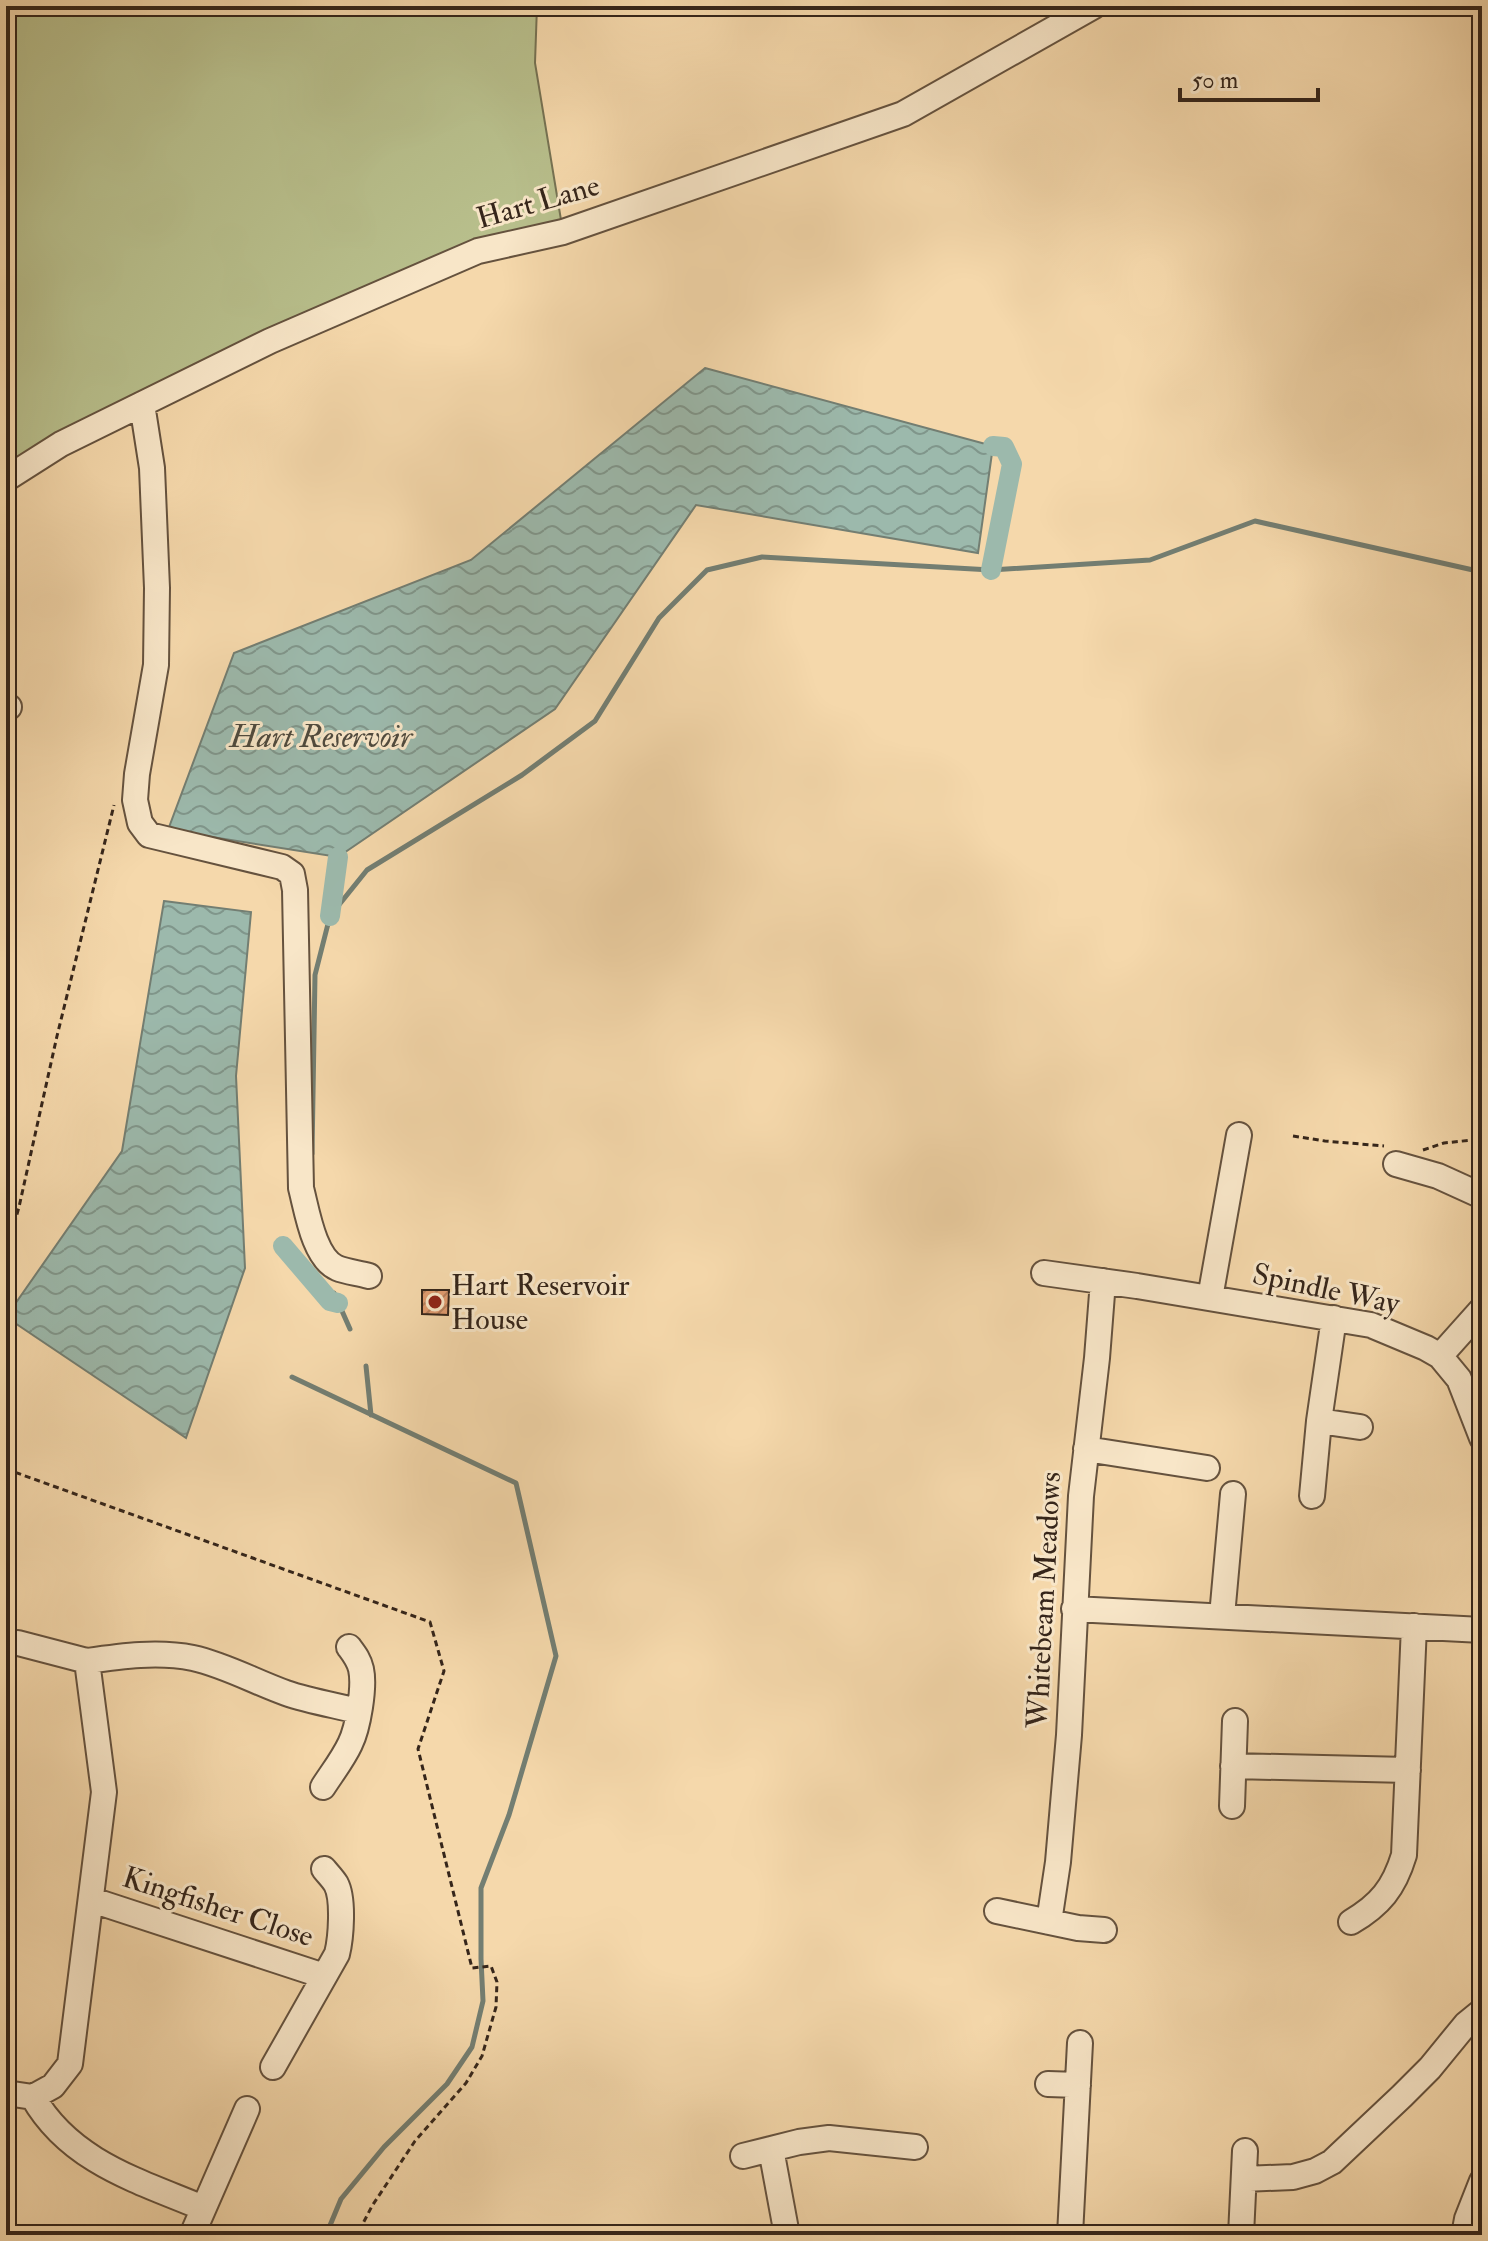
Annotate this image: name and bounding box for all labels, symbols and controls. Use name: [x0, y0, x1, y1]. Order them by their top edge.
scale bar: [1180, 52, 1318, 102]
text: 50 m: [1192, 65, 1239, 96]
street label: Hart Lane: [472, 167, 604, 237]
water label: Hart Reservoir: [228, 717, 414, 757]
street label: Spindle Way: [1249, 1255, 1404, 1323]
place label: Hart Reservoir House: [451, 1267, 629, 1338]
marker: Hart Reservoir House: [426, 1293, 444, 1311]
street label: Whitebeam Meadows: [1019, 1471, 1069, 1730]
street label: Kingfisher Close: [118, 1859, 318, 1955]

